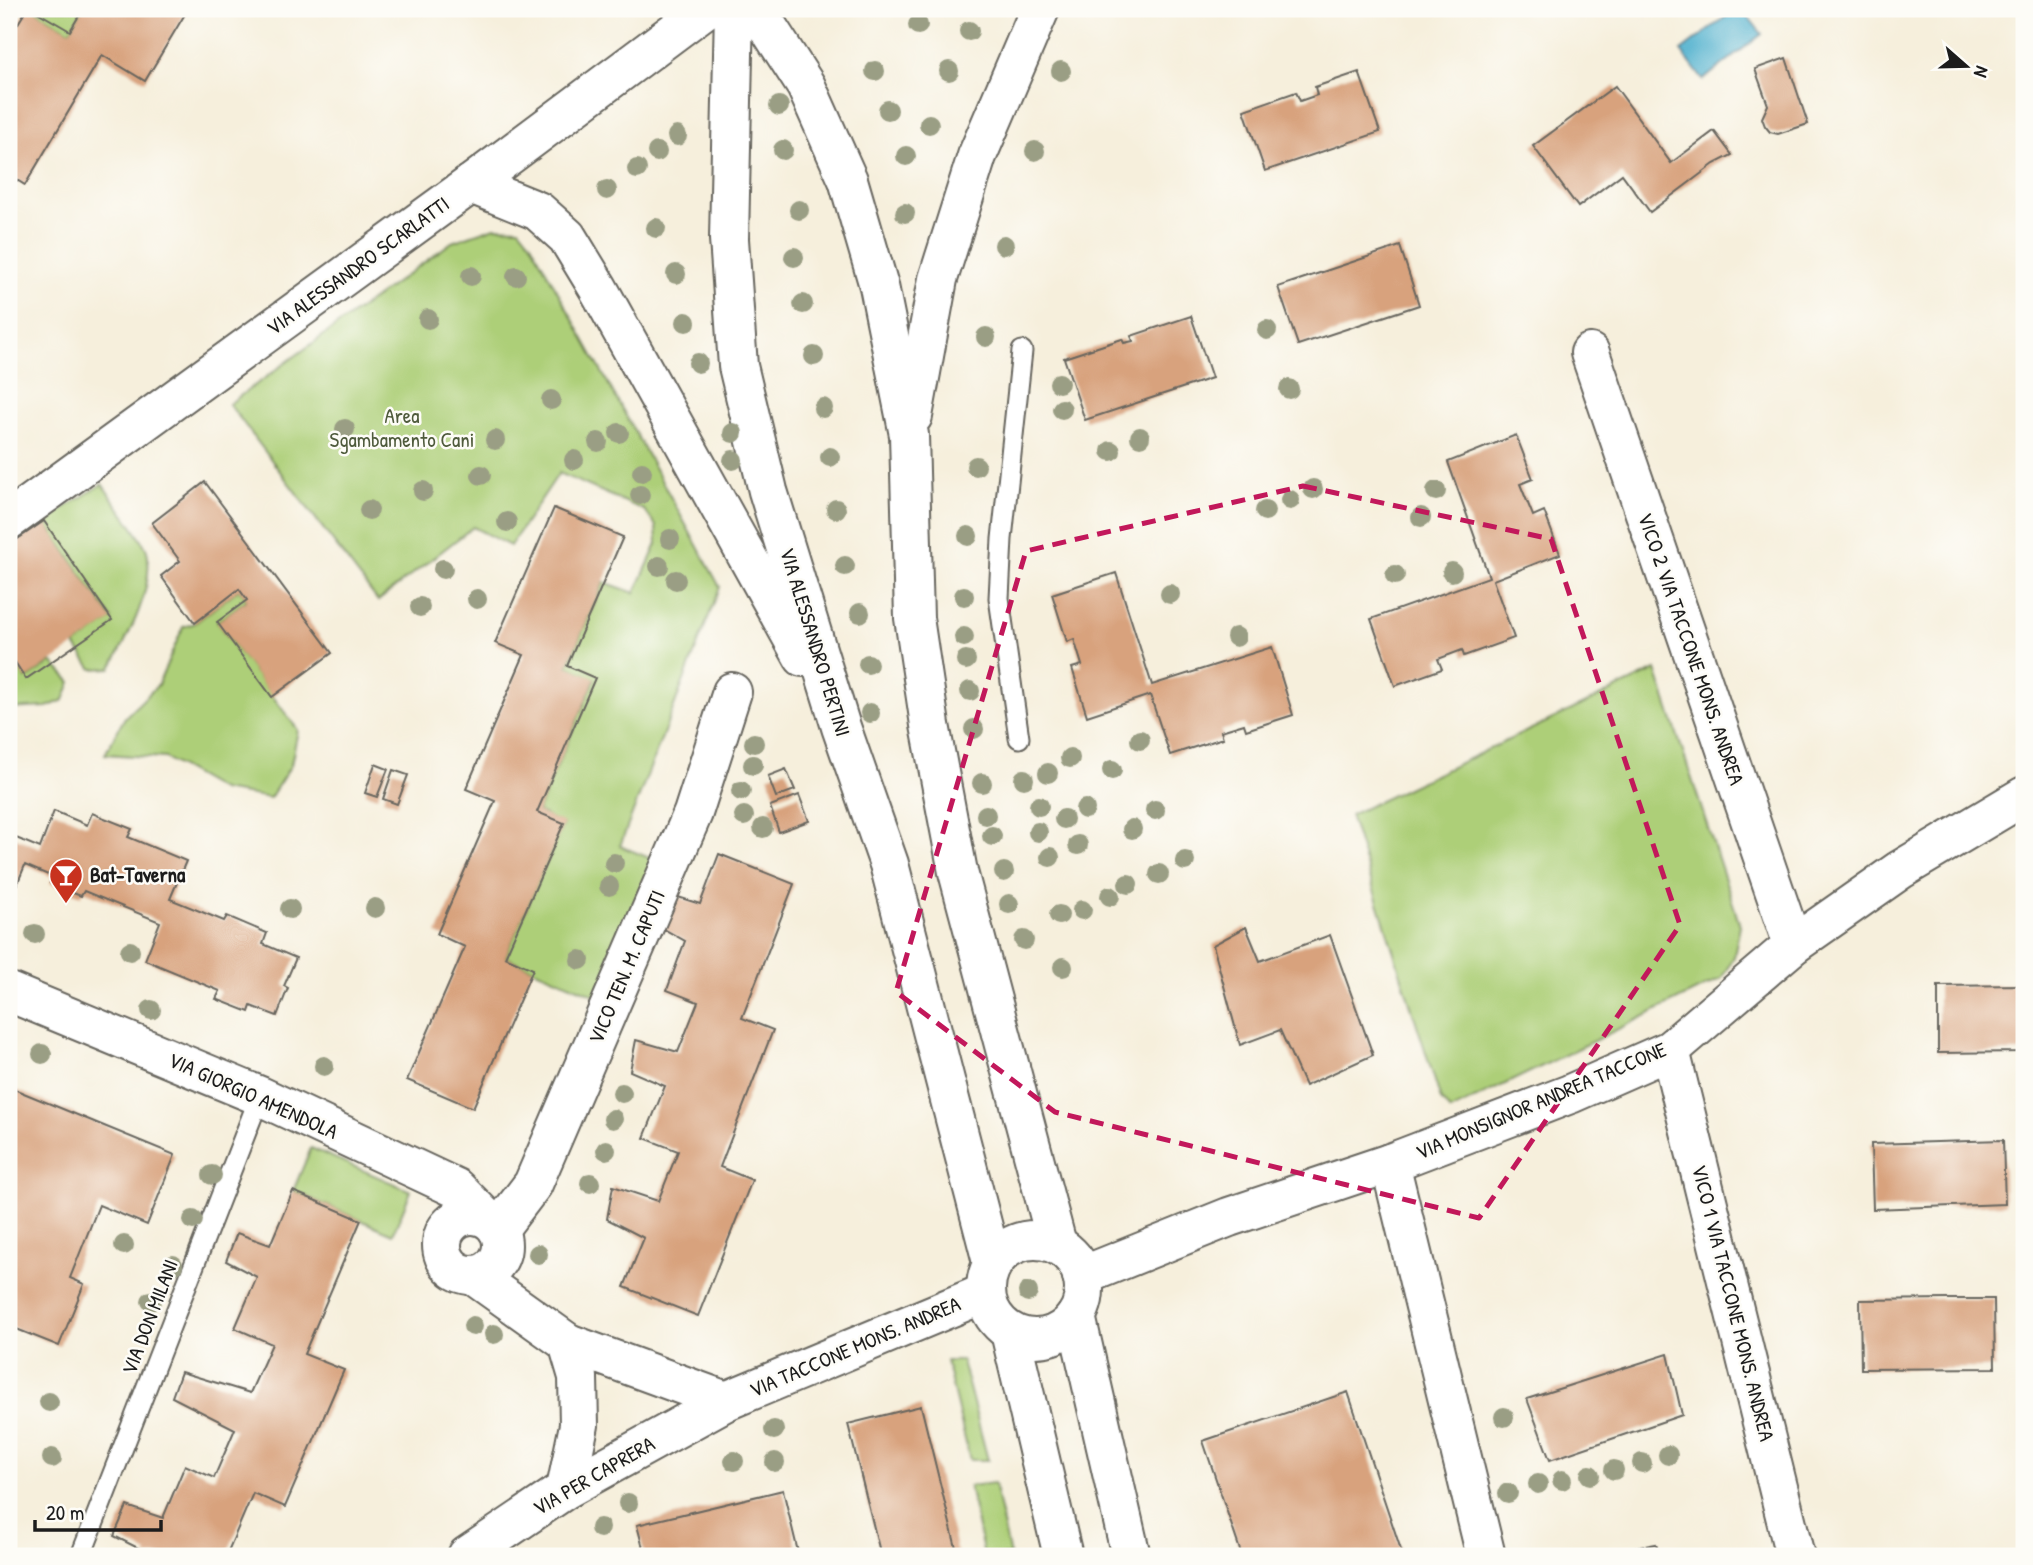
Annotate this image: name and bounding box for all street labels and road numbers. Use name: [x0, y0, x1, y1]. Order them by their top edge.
street label: VIA ALESSANDRO SCARLATTI: [260, 189, 455, 342]
street label: VICO 2 VIA TACCONE MONS. ANDREA: [1631, 509, 1752, 789]
street label: VIA ALESSANDRO PERTINI: [773, 544, 858, 740]
street label: VICO TEN. M. CAPUTI: [581, 885, 672, 1048]
street label: VIA MONSIGNOR ANDREA TACCONE: [1411, 1035, 1671, 1167]
street label: VIA GIORGIO AMENDOLA: [164, 1045, 342, 1146]
street label: VICO 1 VIA TACCONE MONS. ANDREA: [1685, 1162, 1782, 1444]
street label: VIA DON MILANI: [114, 1255, 185, 1379]
street label: VIA TACCONE MONS. ANDREA: [745, 1289, 965, 1404]
street label: VIA PER CAPRERA: [528, 1429, 660, 1522]

